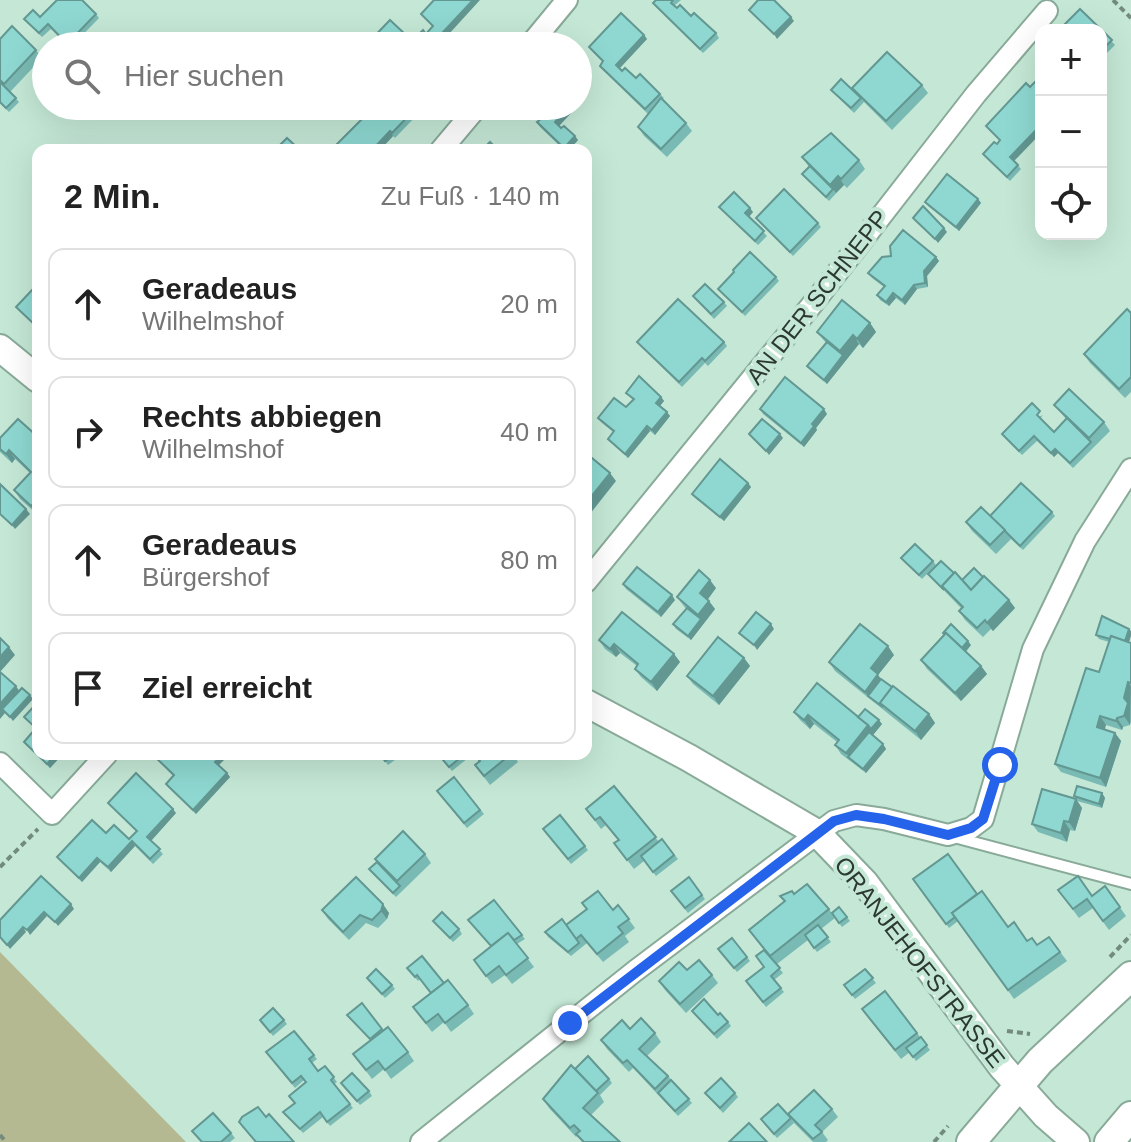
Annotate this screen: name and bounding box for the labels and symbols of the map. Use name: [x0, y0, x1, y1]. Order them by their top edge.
street label: AN DER SCHNEPP: [741, 205, 893, 389]
route start: [982, 747, 1018, 783]
street label: ORANJEHOFSTRASSE: [829, 851, 1011, 1073]
route end: [552, 1005, 588, 1041]

